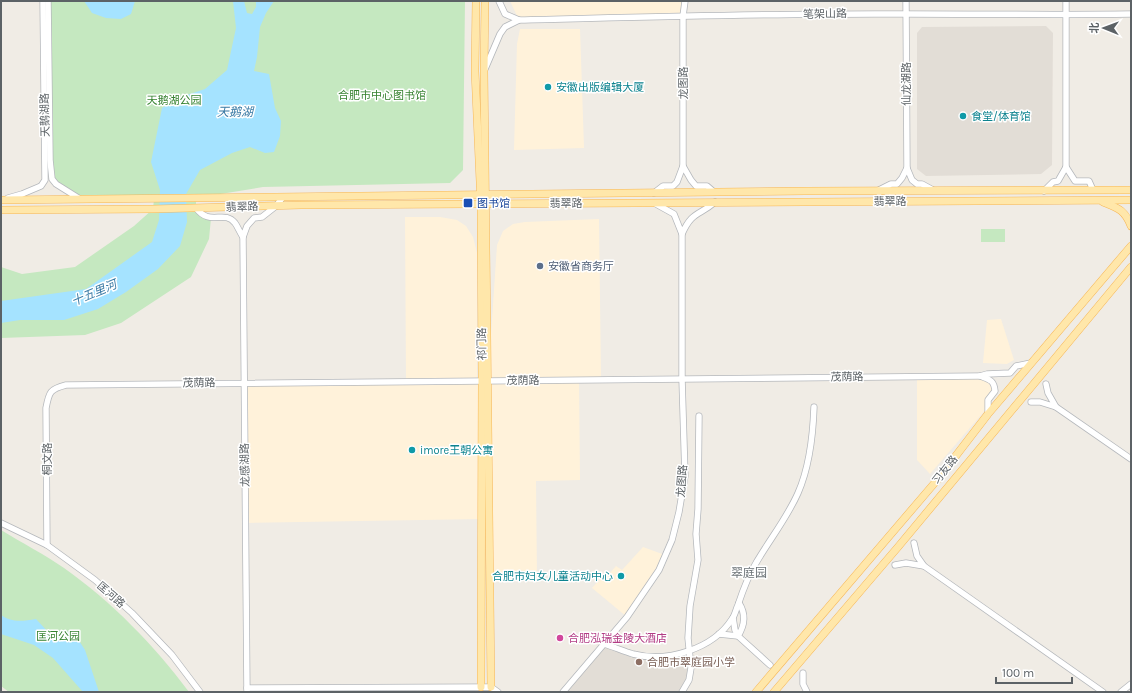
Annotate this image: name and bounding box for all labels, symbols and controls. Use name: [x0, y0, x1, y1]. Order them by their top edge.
street label: 笔架山路: [803, 7, 847, 21]
north arrow: [1084, 8, 1124, 48]
text: 北: [1088, 22, 1101, 33]
street label: 仙龙湖路: [900, 62, 913, 106]
street label: 龙图路: [677, 67, 690, 100]
place label: 安徽出版编辑大厦: [556, 81, 644, 94]
marker: 安徽出版编辑大厦: [543, 82, 553, 92]
park label: 合肥市中心图书馆: [338, 89, 426, 102]
street label: 天鹅湖路: [38, 93, 52, 137]
park label: 天鹅湖公园: [147, 94, 202, 107]
water label: 天鹅湖: [217, 105, 255, 119]
place label: 食堂/体育馆: [971, 110, 1031, 123]
marker: 食堂/体育馆: [958, 111, 968, 121]
street label: 翡翠路: [874, 195, 907, 208]
marker: 图书馆: [462, 197, 474, 209]
place label: 图书馆: [477, 197, 510, 210]
street label: 翡翠路: [550, 197, 583, 210]
street label: 翡翠路: [225, 200, 259, 214]
place label: 安徽省商务厅: [548, 260, 614, 273]
marker: 安徽省商务厅: [535, 261, 545, 271]
water label: 十五里河: [69, 276, 121, 309]
street label: 祁门路: [475, 327, 489, 361]
street label: 茂荫路: [830, 370, 864, 384]
street label: 茂荫路: [507, 374, 540, 387]
street label: 茂荫路: [182, 376, 216, 390]
street label: 桐文路: [41, 443, 54, 476]
street label: 龙感湖路: [238, 443, 252, 487]
place label: imore王朝公寓: [420, 444, 493, 457]
marker: imore王朝公寓: [407, 445, 417, 455]
street label: 习友路: [930, 453, 960, 487]
street label: 龙图路: [674, 464, 690, 498]
district label: 翠庭园: [731, 566, 767, 580]
place label: 合肥市妇女儿童活动中心: [492, 570, 613, 583]
marker: 合肥市妇女儿童活动中心: [616, 571, 626, 581]
street label: 匡河路: [94, 579, 128, 611]
park label: 匡河公园: [36, 630, 80, 643]
place label: 合肥泓瑞金陵大酒店: [568, 632, 667, 645]
marker: 合肥泓瑞金陵大酒店: [555, 633, 565, 643]
place label: 合肥市翠庭园小学: [647, 656, 735, 669]
marker: 合肥市翠庭园小学: [634, 657, 644, 667]
scale bar: [996, 659, 1072, 685]
text: 100 m: [1002, 666, 1034, 680]

